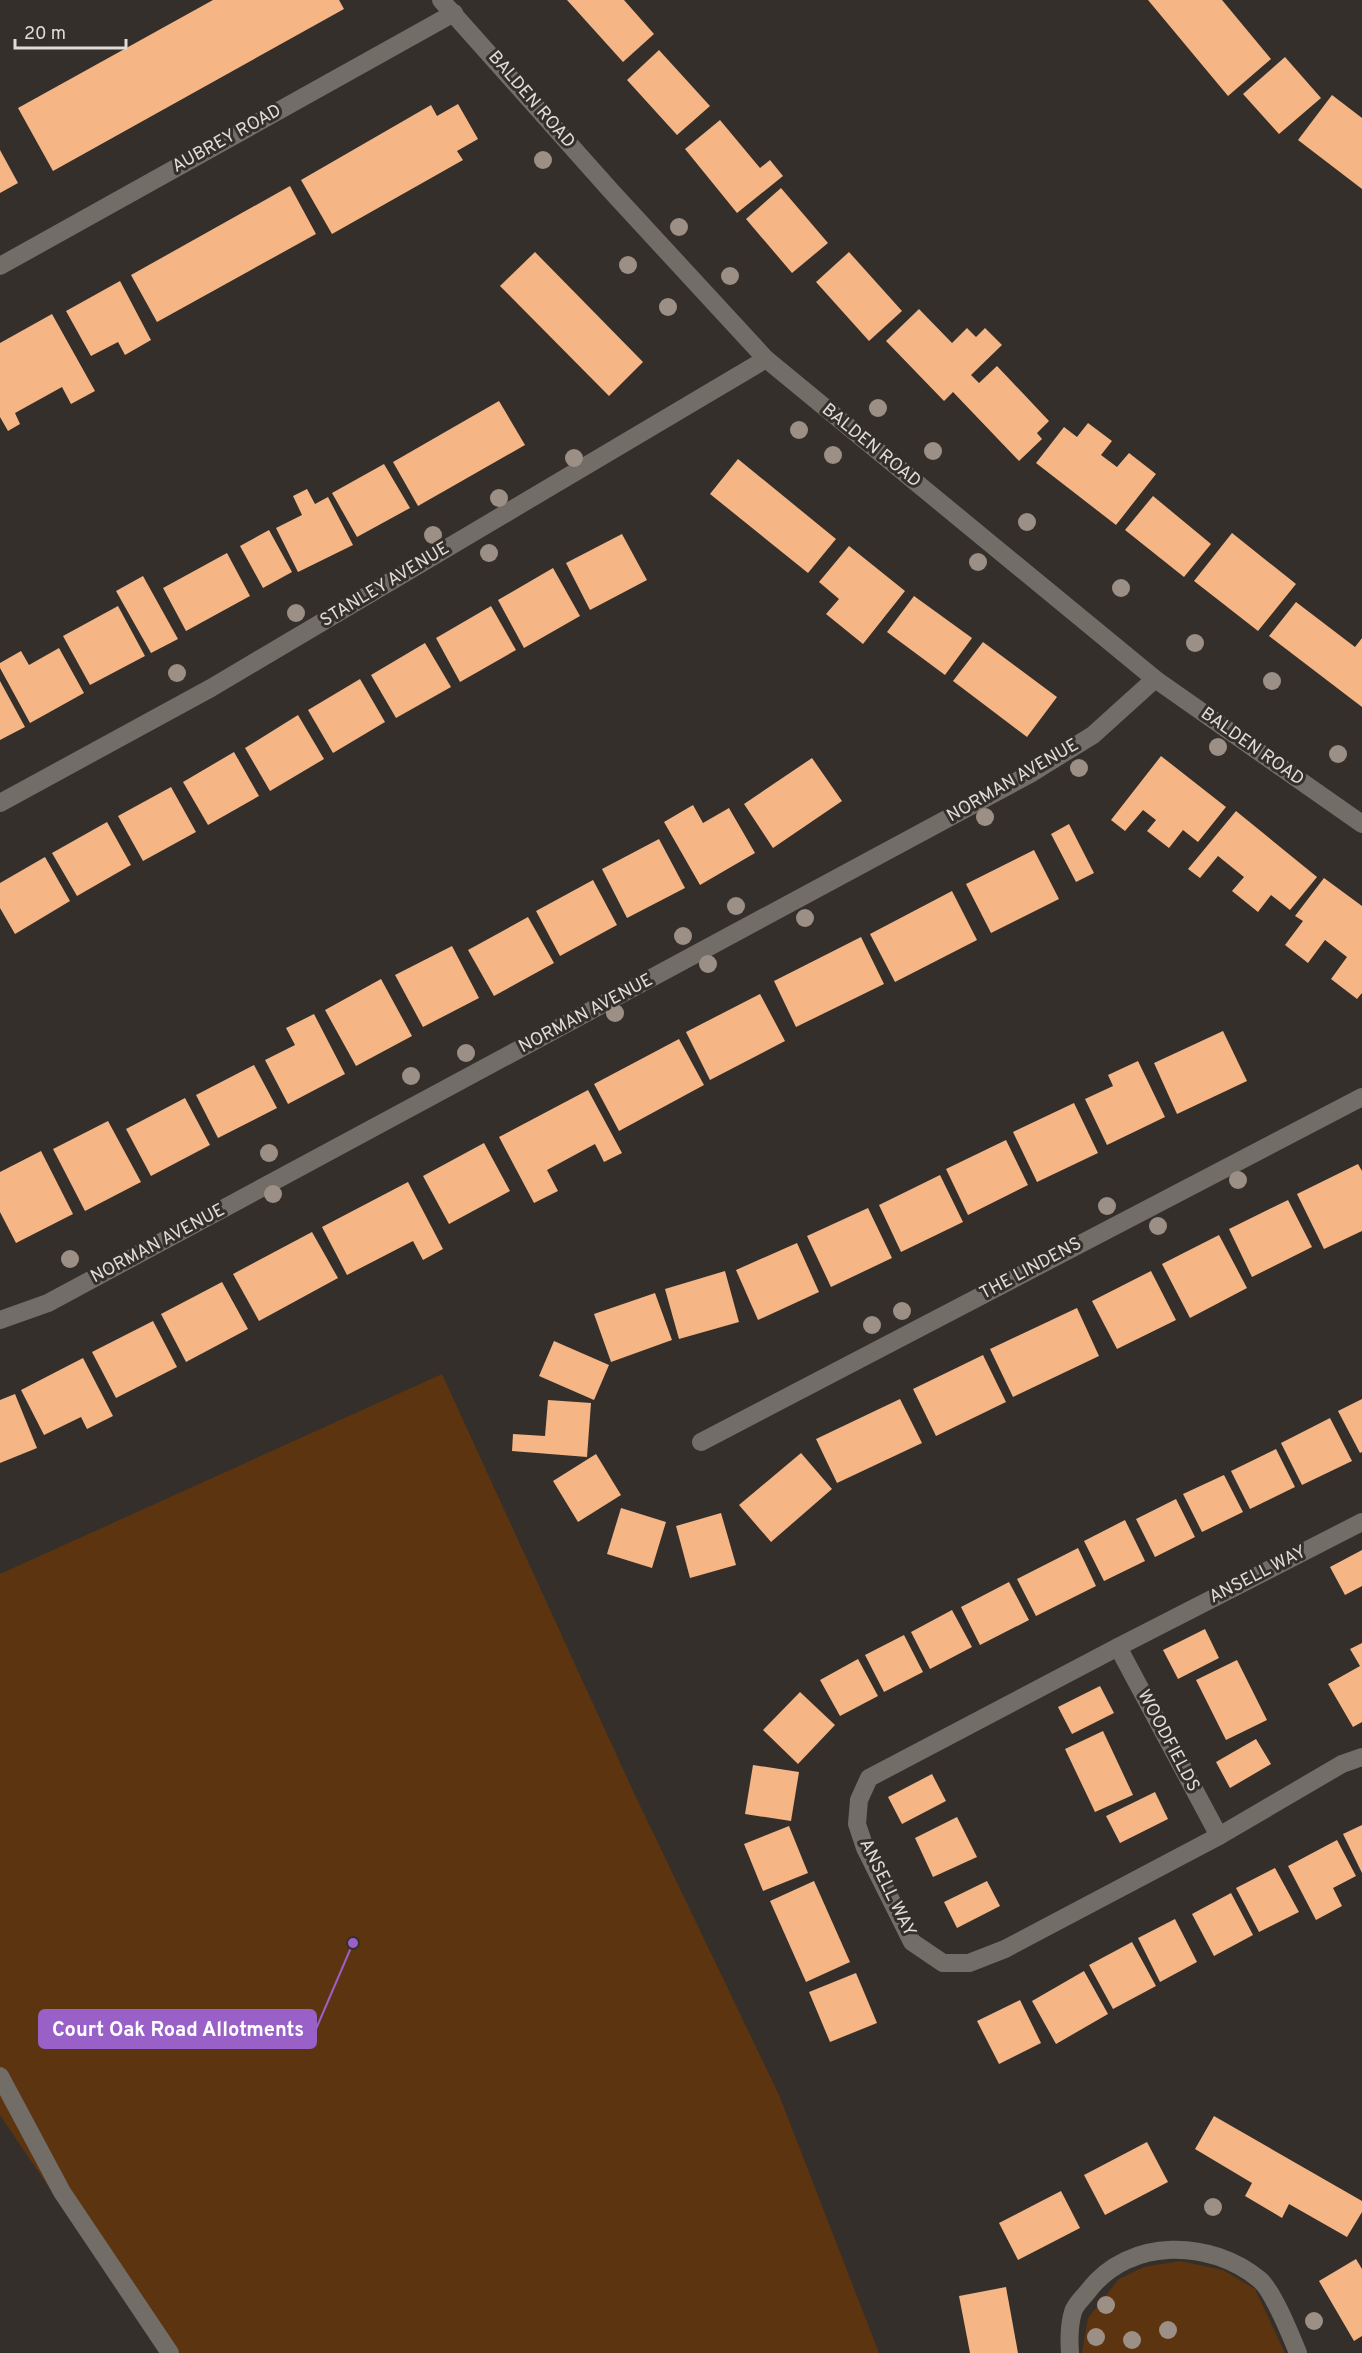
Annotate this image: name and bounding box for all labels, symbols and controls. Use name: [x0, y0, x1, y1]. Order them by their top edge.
scale bar: [15, 12, 126, 50]
text: 20 m: [24, 23, 66, 46]
street label: BALDEN ROAD: [482, 47, 580, 153]
street label: AUBREY ROAD: [168, 99, 286, 179]
street label: BALDEN ROAD: [817, 399, 925, 493]
street label: STANLEY AVENUE: [316, 537, 454, 633]
street label: BALDEN ROAD: [1196, 703, 1308, 791]
street label: NORMAN AVENUE: [943, 734, 1083, 828]
street label: NORMAN AVENUE: [515, 969, 657, 1059]
street label: NORMAN AVENUE: [87, 1199, 229, 1289]
street label: THE LINDENS: [976, 1233, 1086, 1305]
street label: ANSELL WAY: [1205, 1541, 1311, 1609]
street label: WOODFIELDS: [1131, 1686, 1205, 1796]
street label: ANSELL WAY: [853, 1835, 921, 1941]
callout: Court Oak Road Allotments: [39, 2010, 316, 2048]
text: Court Oak Road Allotments: [52, 2018, 304, 2044]

